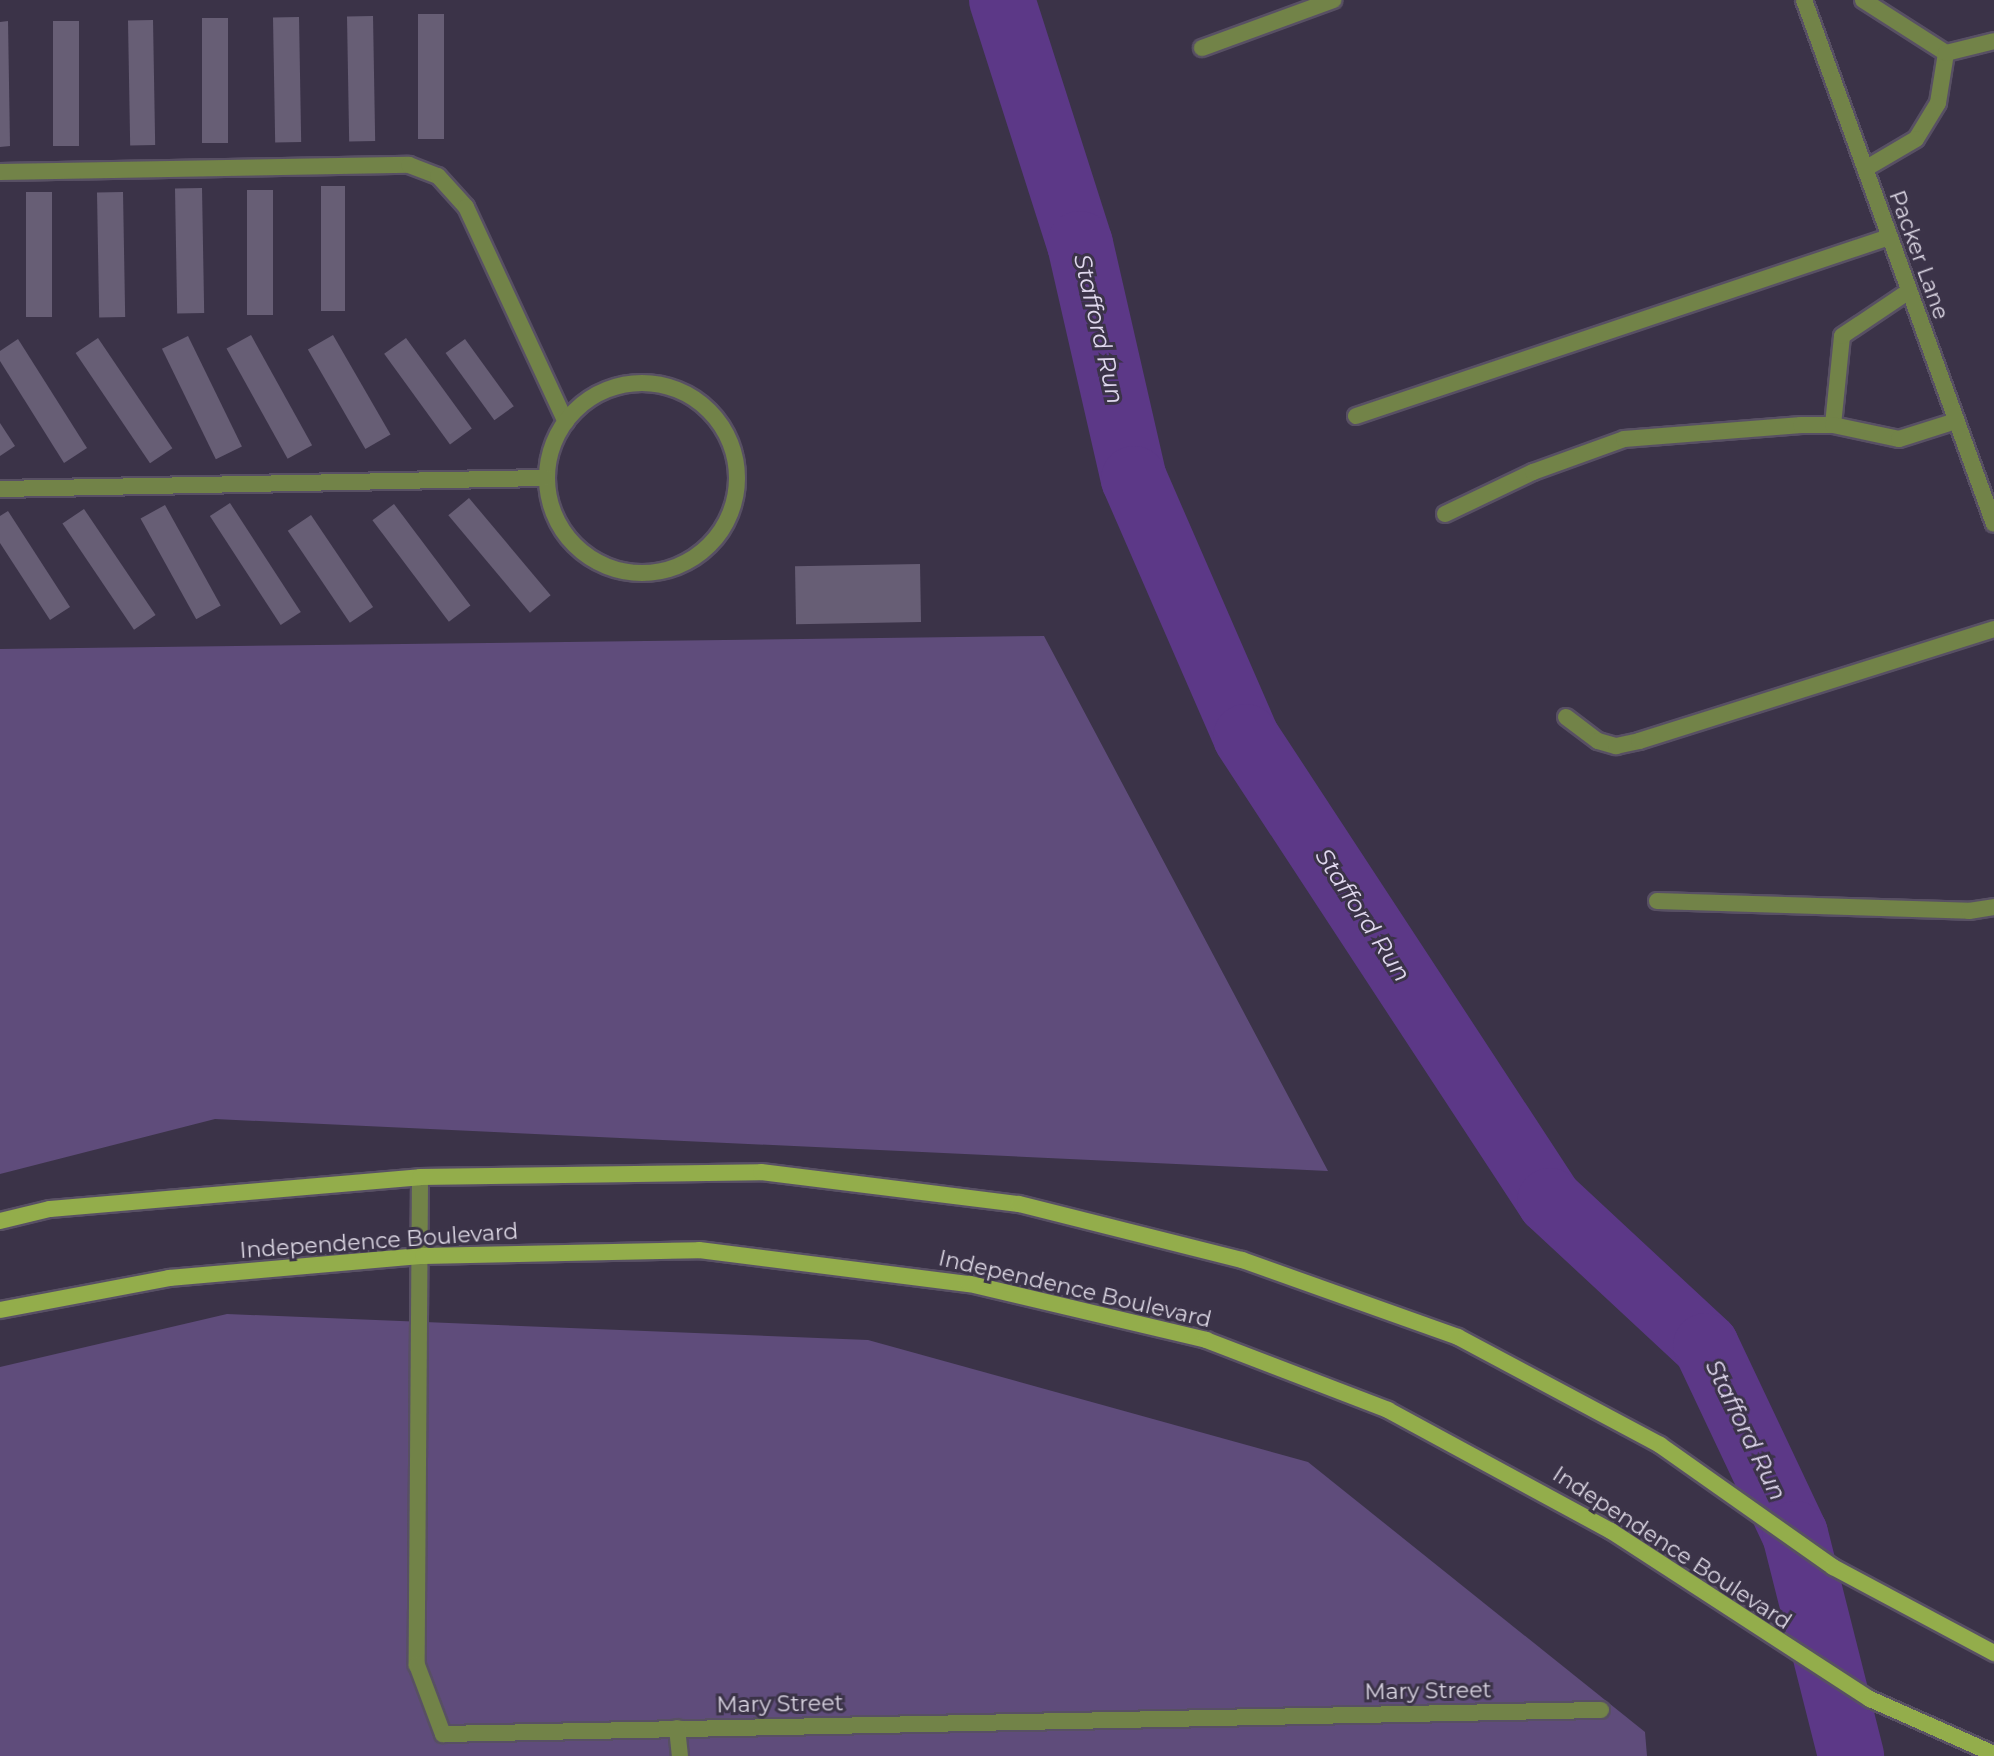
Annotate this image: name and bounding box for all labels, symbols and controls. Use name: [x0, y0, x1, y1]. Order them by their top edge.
street label: Packer Lane: [1883, 187, 1955, 323]
water label: Stafford Run: [1068, 251, 1130, 407]
water label: Stafford Run: [1309, 843, 1417, 987]
street label: Independence Boulevard: [239, 1218, 519, 1264]
street label: Independence Boulevard: [936, 1245, 1214, 1333]
water label: Stafford Run: [1700, 1355, 1792, 1505]
street label: Independence Boulevard: [1548, 1461, 1796, 1635]
street label: Mary Street: [1364, 1677, 1492, 1705]
street label: Mary Street: [716, 1690, 844, 1718]

